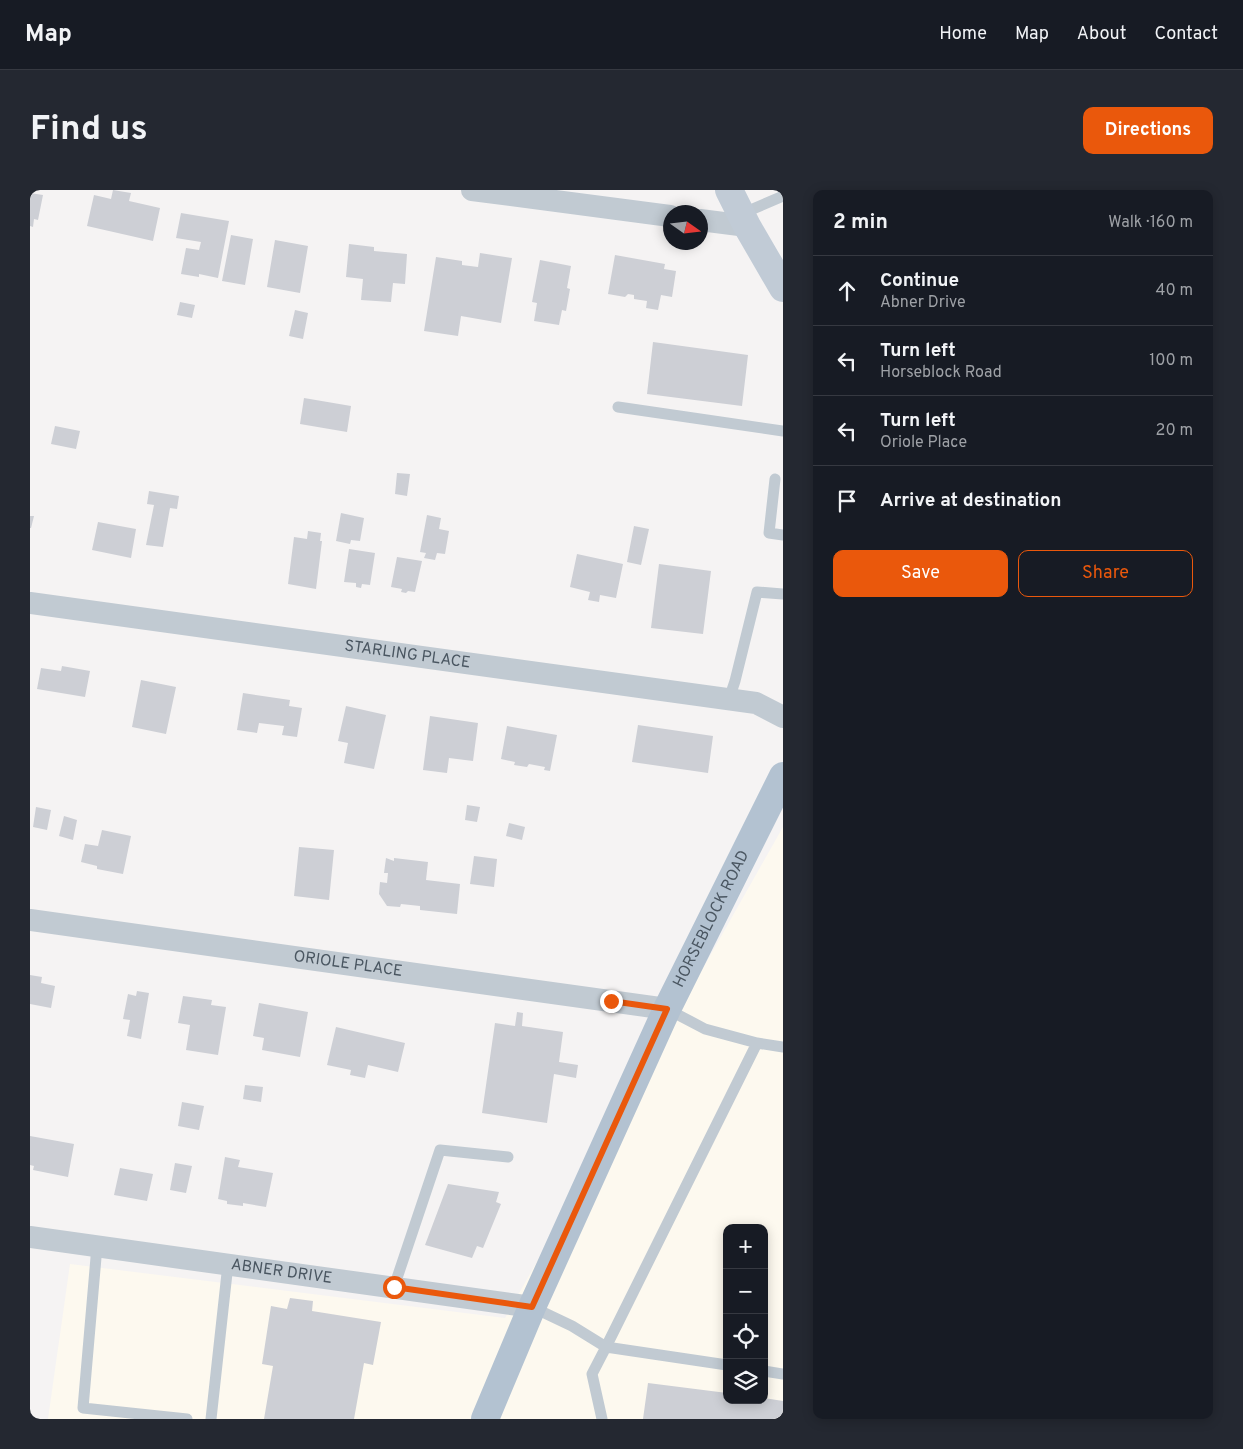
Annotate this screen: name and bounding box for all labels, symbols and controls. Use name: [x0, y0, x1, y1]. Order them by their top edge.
text: Map: [25, 20, 72, 50]
text: Home: [939, 23, 987, 46]
text: Map: [1015, 23, 1049, 46]
text: About: [1077, 23, 1126, 46]
text: Contact: [1154, 23, 1218, 46]
button: Directions: [1083, 107, 1213, 154]
text: Find us: [30, 108, 148, 152]
north arrow: [663, 205, 708, 250]
text: 2 min: [833, 209, 888, 236]
text: Walk · 160 m: [1108, 213, 1193, 233]
text: Continue: [880, 269, 959, 293]
icon: ahead: [833, 277, 861, 305]
text: 40 m: [1155, 281, 1193, 301]
text: Abner Drive: [880, 293, 966, 313]
text: Turn left: [880, 339, 956, 363]
icon: left: [833, 347, 861, 375]
text: 100 m: [1149, 351, 1193, 371]
text: Horseblock Road: [880, 363, 1002, 383]
text: Turn left: [880, 409, 956, 433]
icon: left: [833, 417, 861, 445]
text: 20 m: [1156, 421, 1193, 441]
text: Oriole Place: [880, 433, 967, 453]
icon: arrive: [833, 487, 861, 515]
text: Arrive at destination: [880, 489, 1061, 513]
button: Save: [833, 550, 1008, 597]
button: Share: [1018, 550, 1193, 597]
street label: STARLING PLACE: [343, 636, 472, 674]
street label: HORSEBLOCK ROAD: [669, 847, 754, 991]
street label: ORIOLE PLACE: [292, 947, 404, 982]
route end: [600, 990, 623, 1013]
map controls: [723, 1224, 768, 1404]
button: +: [723, 1224, 768, 1269]
street label: ABNER DRIVE: [230, 1255, 333, 1289]
button: −: [723, 1269, 768, 1314]
route start: [383, 1276, 406, 1299]
button: locate: [723, 1314, 768, 1359]
button: layers: [723, 1359, 768, 1404]

